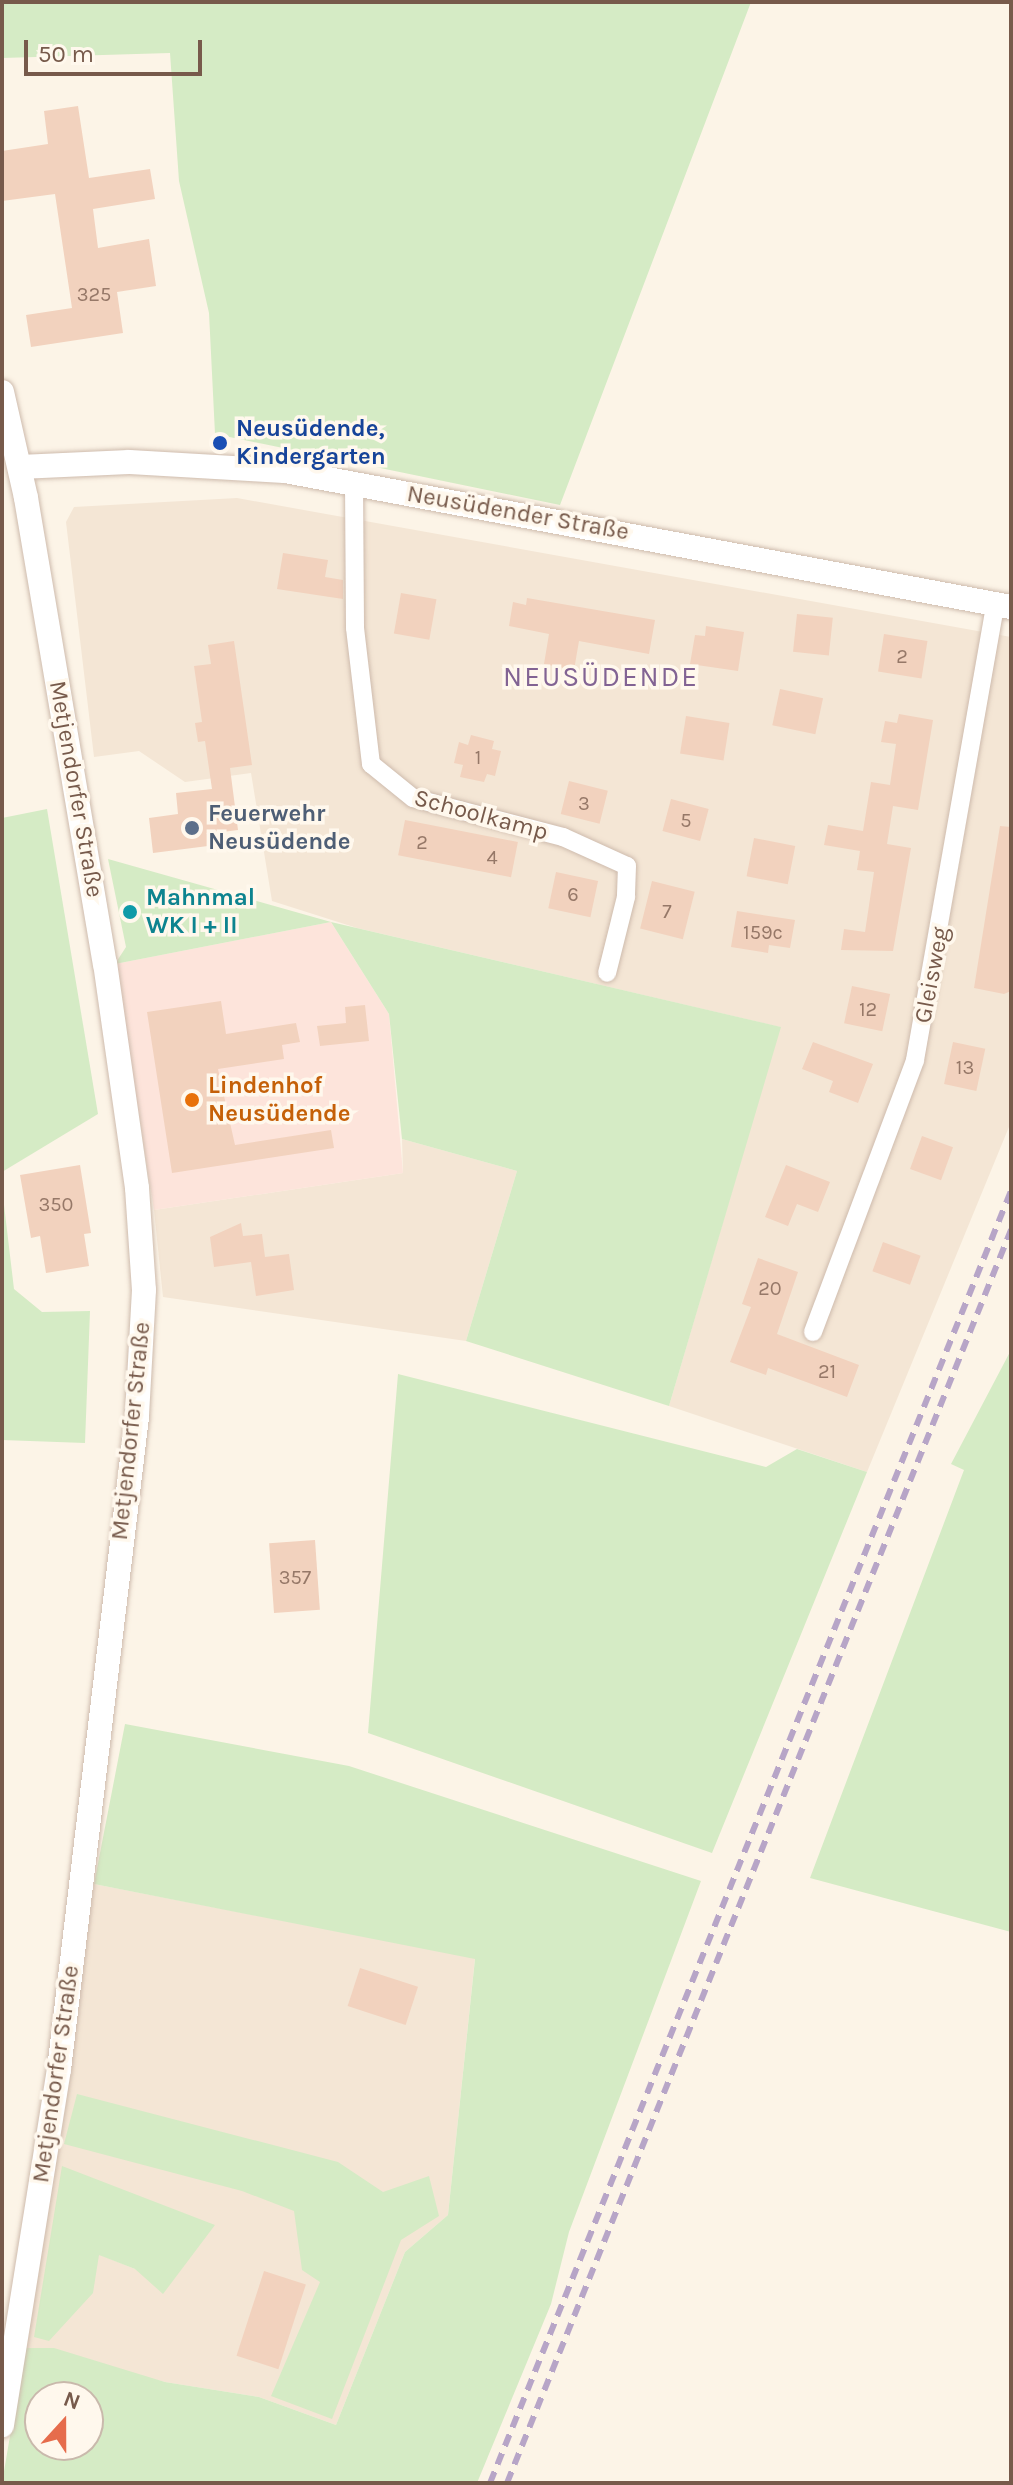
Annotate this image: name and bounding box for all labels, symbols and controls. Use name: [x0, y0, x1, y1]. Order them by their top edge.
scale bar: [28, 24, 206, 74]
text: 50 m: [38, 40, 94, 68]
house number: 325: [77, 282, 111, 306]
place label: Neusüdende, Kindergarten: [236, 415, 386, 471]
marker: Neusüdende, Kindergarten: [211, 434, 229, 452]
street label: Neusüdender Straße: [405, 479, 631, 547]
house number: 2: [896, 644, 908, 668]
district label: NEUSÜDENDE: [503, 660, 699, 694]
street label: Metjendorfer Straße: [43, 678, 109, 900]
house number: 1: [475, 745, 481, 769]
street label: Schoolkamp: [411, 783, 551, 847]
house number: 3: [578, 791, 590, 815]
place label: Feuerwehr Neusüdende: [208, 800, 351, 856]
house number: 5: [680, 808, 692, 832]
marker: Feuerwehr Neusüdende: [183, 819, 201, 837]
house number: 2: [416, 830, 428, 854]
house number: 4: [486, 845, 498, 869]
house number: 6: [567, 882, 579, 906]
place label: Mahnmal WK I + II: [146, 884, 255, 940]
house number: 7: [662, 899, 672, 923]
marker: Mahnmal WK I + II: [121, 903, 139, 921]
house number: 159c: [743, 920, 783, 944]
street label: Gleisweg: [909, 924, 955, 1026]
house number: 12: [859, 997, 877, 1021]
house number: 13: [956, 1055, 974, 1079]
place label: Lindenhof Neusüdende: [208, 1072, 351, 1128]
marker: Lindenhof Neusüdende: [183, 1091, 201, 1109]
house number: 350: [39, 1192, 73, 1216]
house number: 20: [758, 1276, 782, 1300]
street label: Metjendorfer Straße: [105, 1320, 157, 1542]
house number: 21: [818, 1359, 836, 1383]
house number: 357: [279, 1565, 311, 1589]
street label: Metjendorfer Straße: [26, 1963, 86, 2185]
north arrow: [24, 2381, 104, 2461]
text: N: [60, 2385, 84, 2415]

